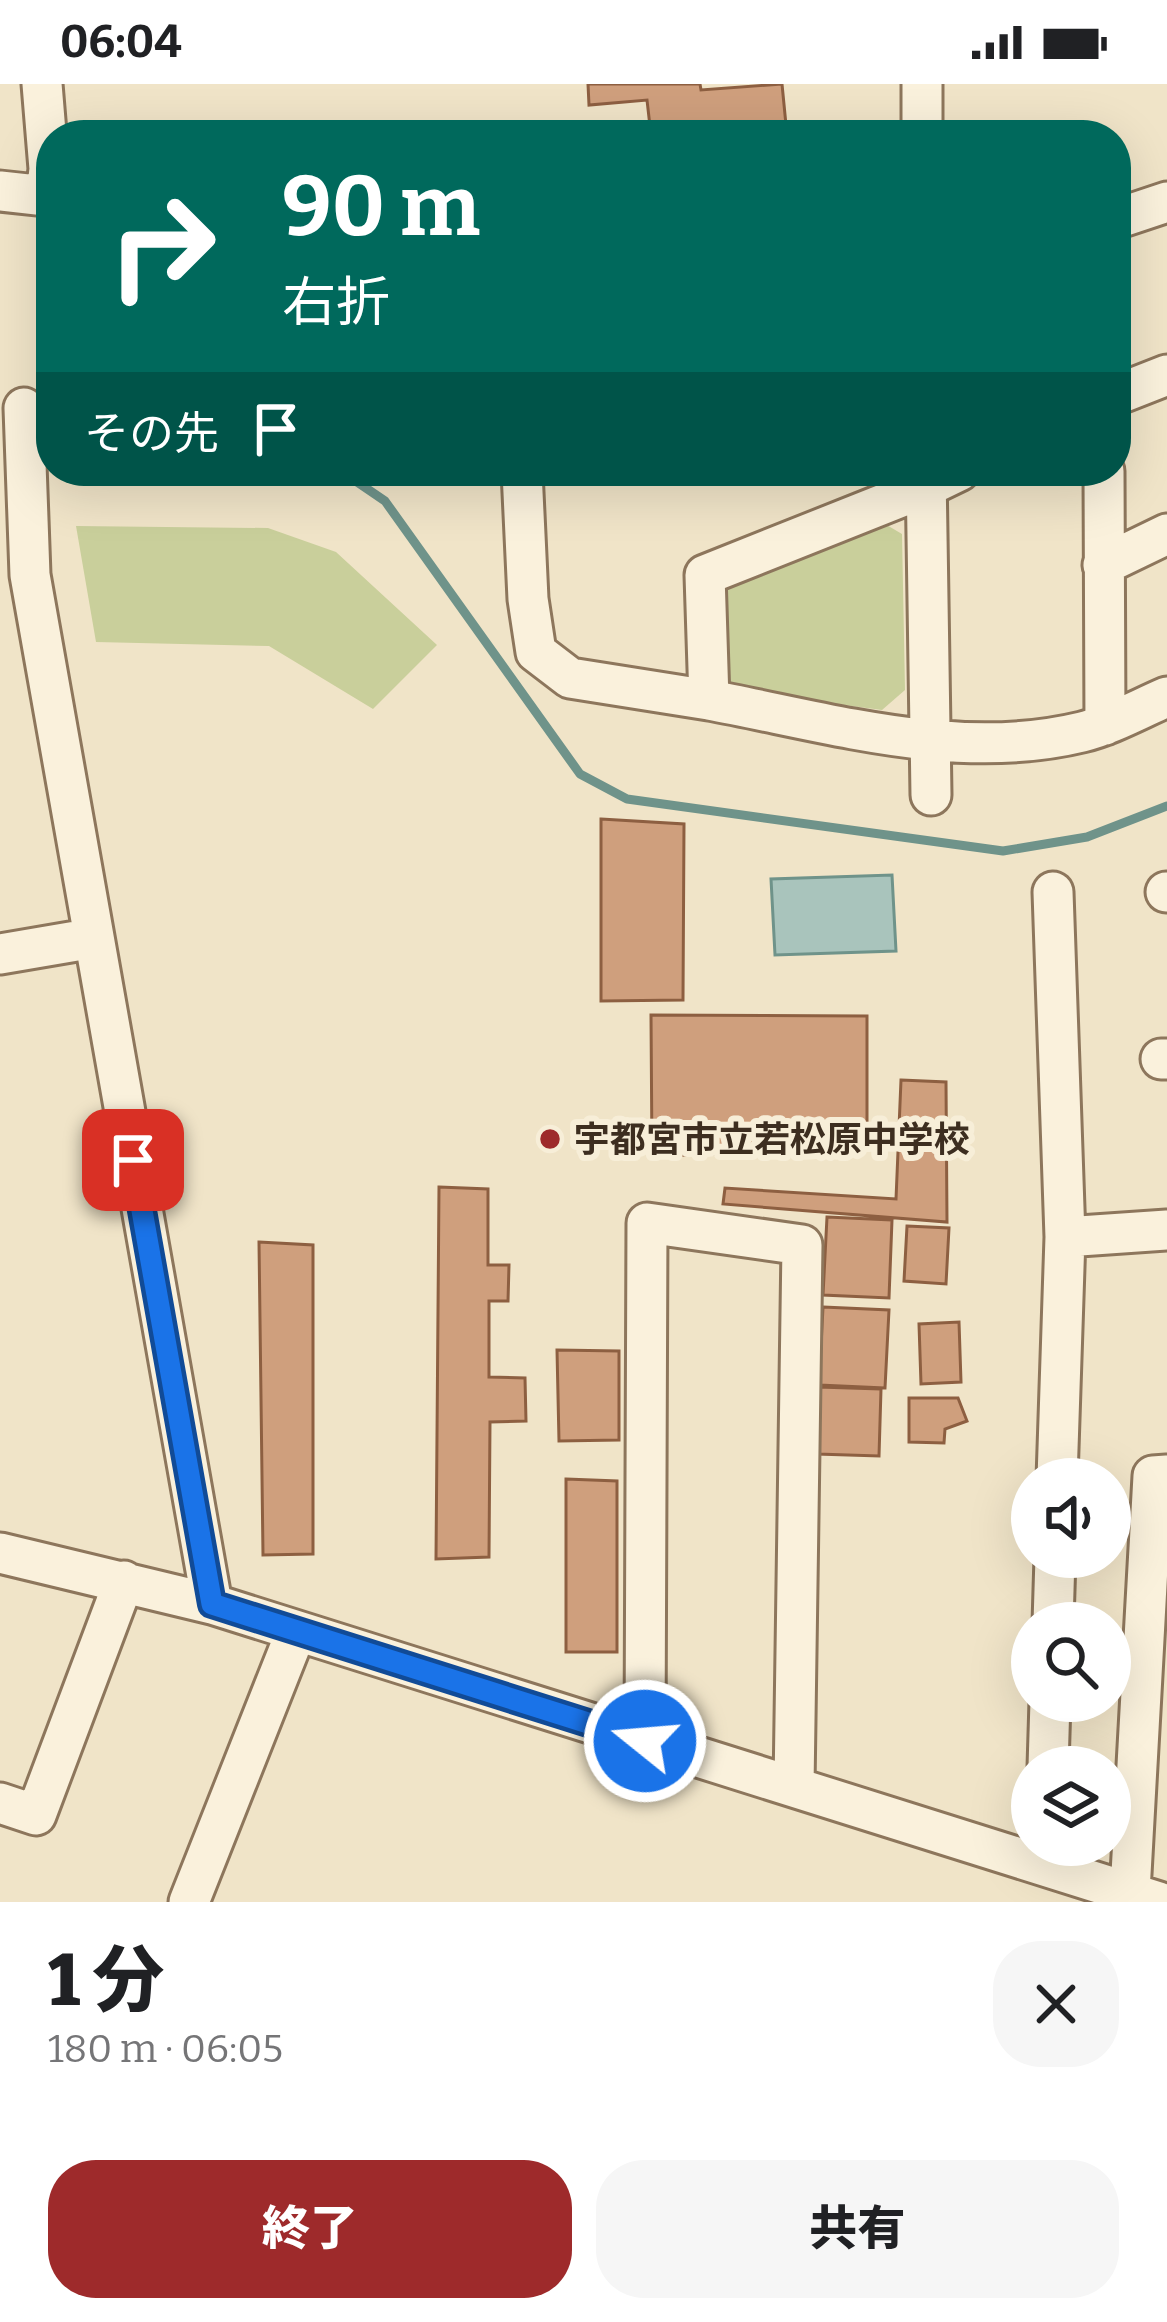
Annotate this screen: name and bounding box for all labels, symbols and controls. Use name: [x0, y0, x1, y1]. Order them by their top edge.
text: 06:04: [60, 15, 182, 69]
text: 90 m: [282, 156, 480, 257]
icon: right: [84, 168, 240, 324]
text: 右折: [282, 271, 390, 335]
icon: arrive: [243, 396, 309, 462]
text: その先: [84, 407, 219, 461]
pin: [82, 1109, 184, 1211]
place label: 宇都宮市立若松原中学校: [574, 1118, 970, 1162]
marker: 宇都宮市立若松原中学校: [537, 1126, 563, 1152]
icon: arrive: [100, 1127, 166, 1193]
map controls: [1011, 1458, 1131, 1866]
button: sound: [1011, 1458, 1131, 1578]
button: search: [1011, 1602, 1131, 1722]
position arrow: [582, 1678, 708, 1804]
button: layers: [1011, 1746, 1131, 1866]
text: 1 分: [48, 1938, 164, 2024]
button: close: [993, 1941, 1119, 2067]
text: 180 m · 06:05: [48, 2026, 283, 2072]
button: 終了: [48, 2160, 572, 2298]
button: 共有: [596, 2160, 1119, 2298]

